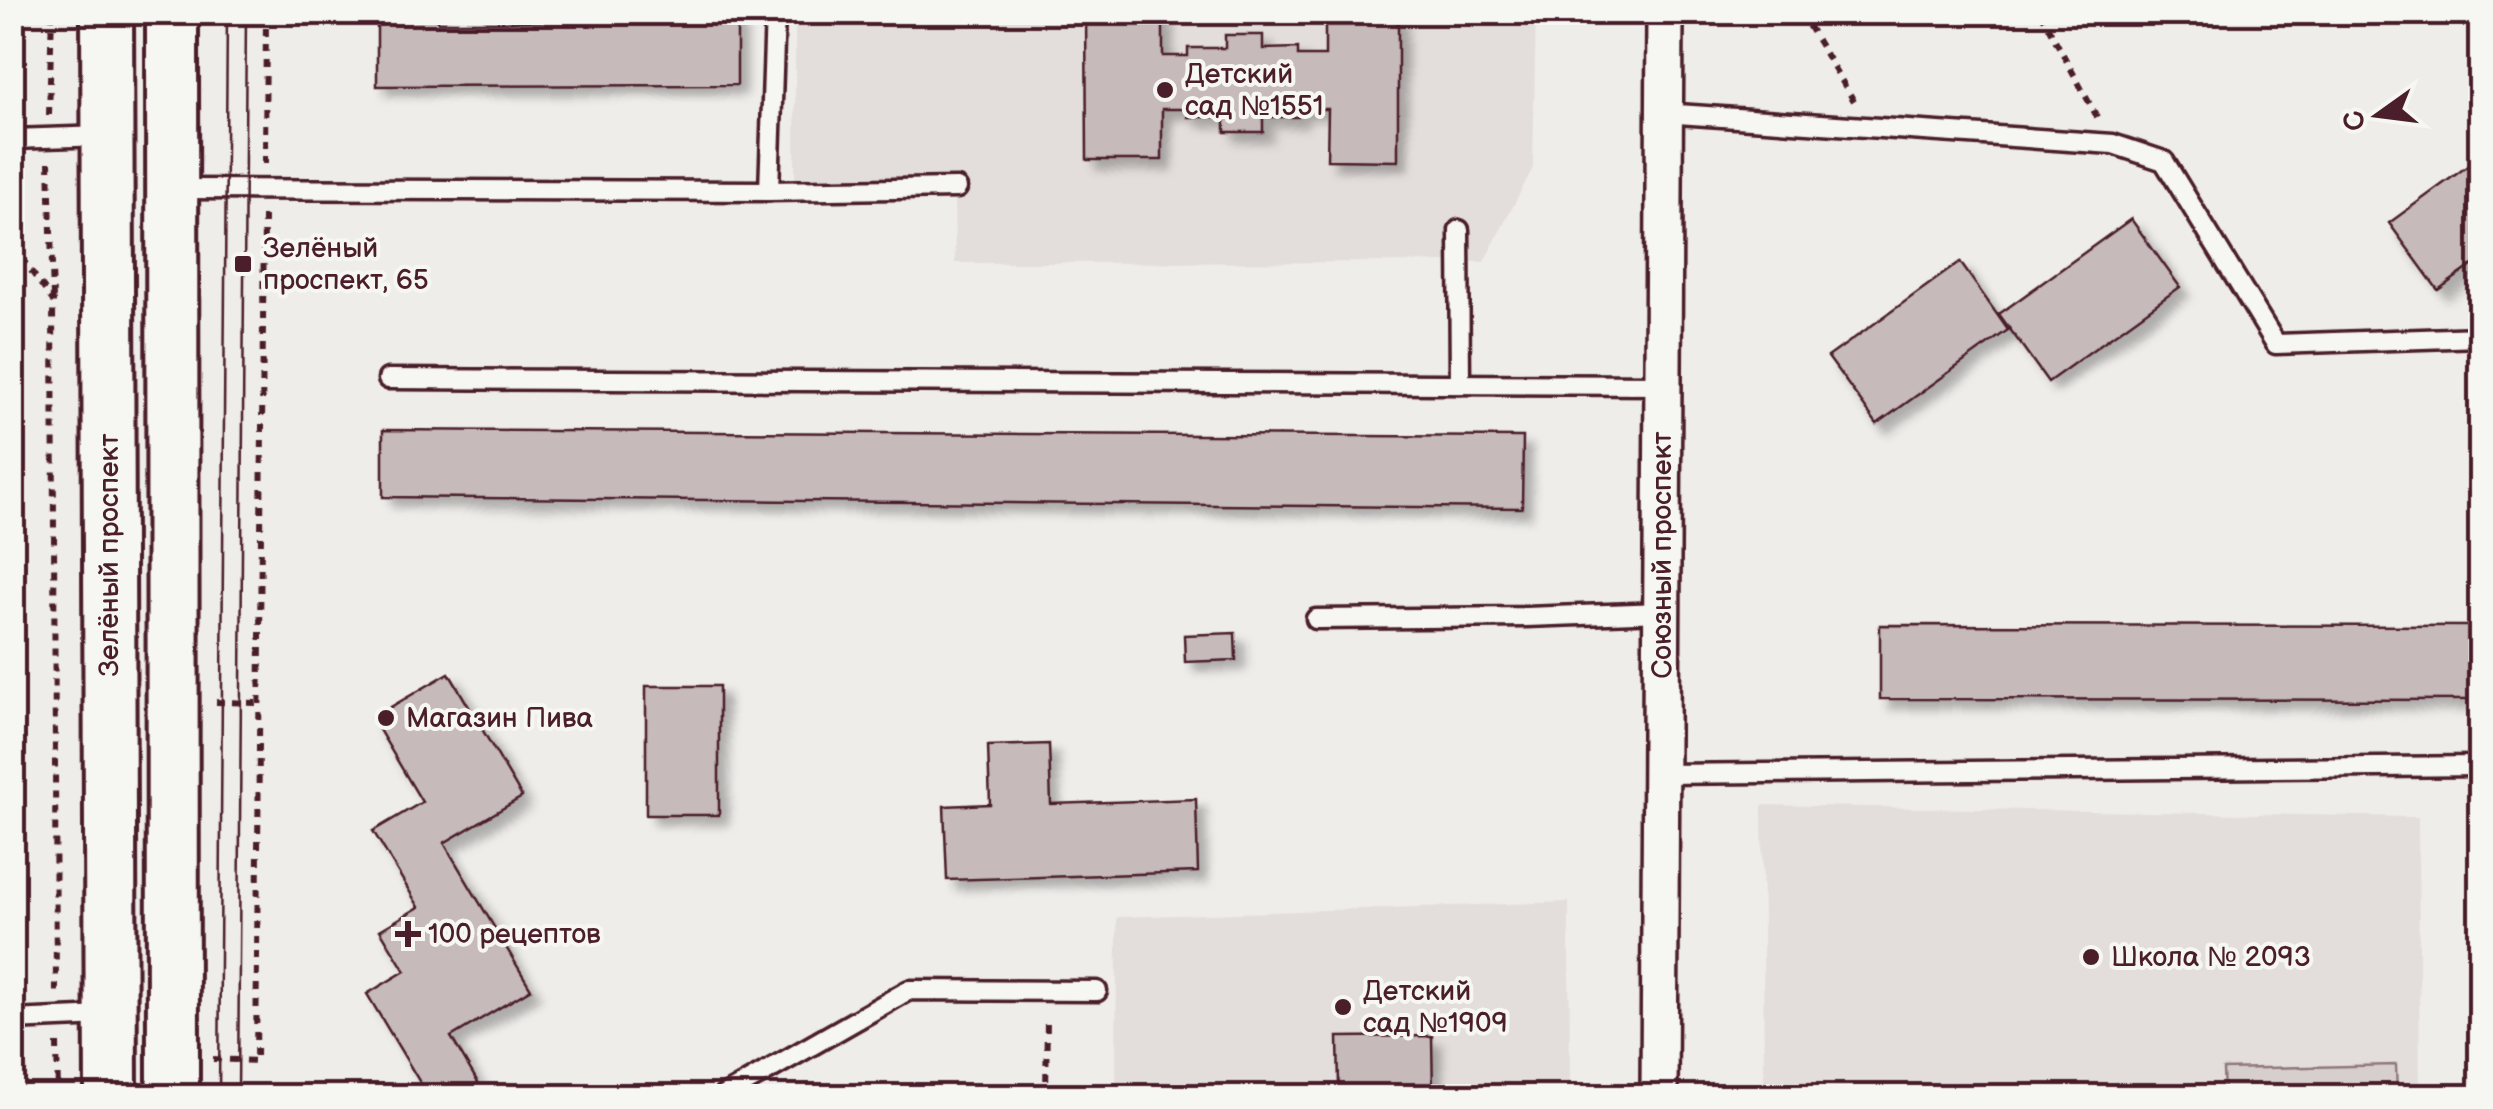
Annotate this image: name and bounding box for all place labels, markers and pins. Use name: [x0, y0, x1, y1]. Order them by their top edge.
place label: Детский сад №1551: [1185, 58, 1324, 123]
marker: Детский сад №1551: [1154, 79, 1176, 101]
place label: Зелёный проспект, 65: [263, 232, 429, 297]
marker: Зелёный проспект, 65: [232, 253, 254, 275]
place label: Магазин Пива: [406, 702, 593, 735]
marker: Магазин Пива: [375, 707, 397, 729]
place label: 100 рецептов: [428, 918, 601, 951]
marker: 100 рецептов: [397, 923, 419, 945]
place label: Школа № 2093: [2111, 941, 2311, 974]
marker: Школа № 2093: [2080, 946, 2102, 968]
place label: Детский сад №1909: [1363, 975, 1508, 1040]
marker: Детский сад №1909: [1332, 996, 1354, 1018]

